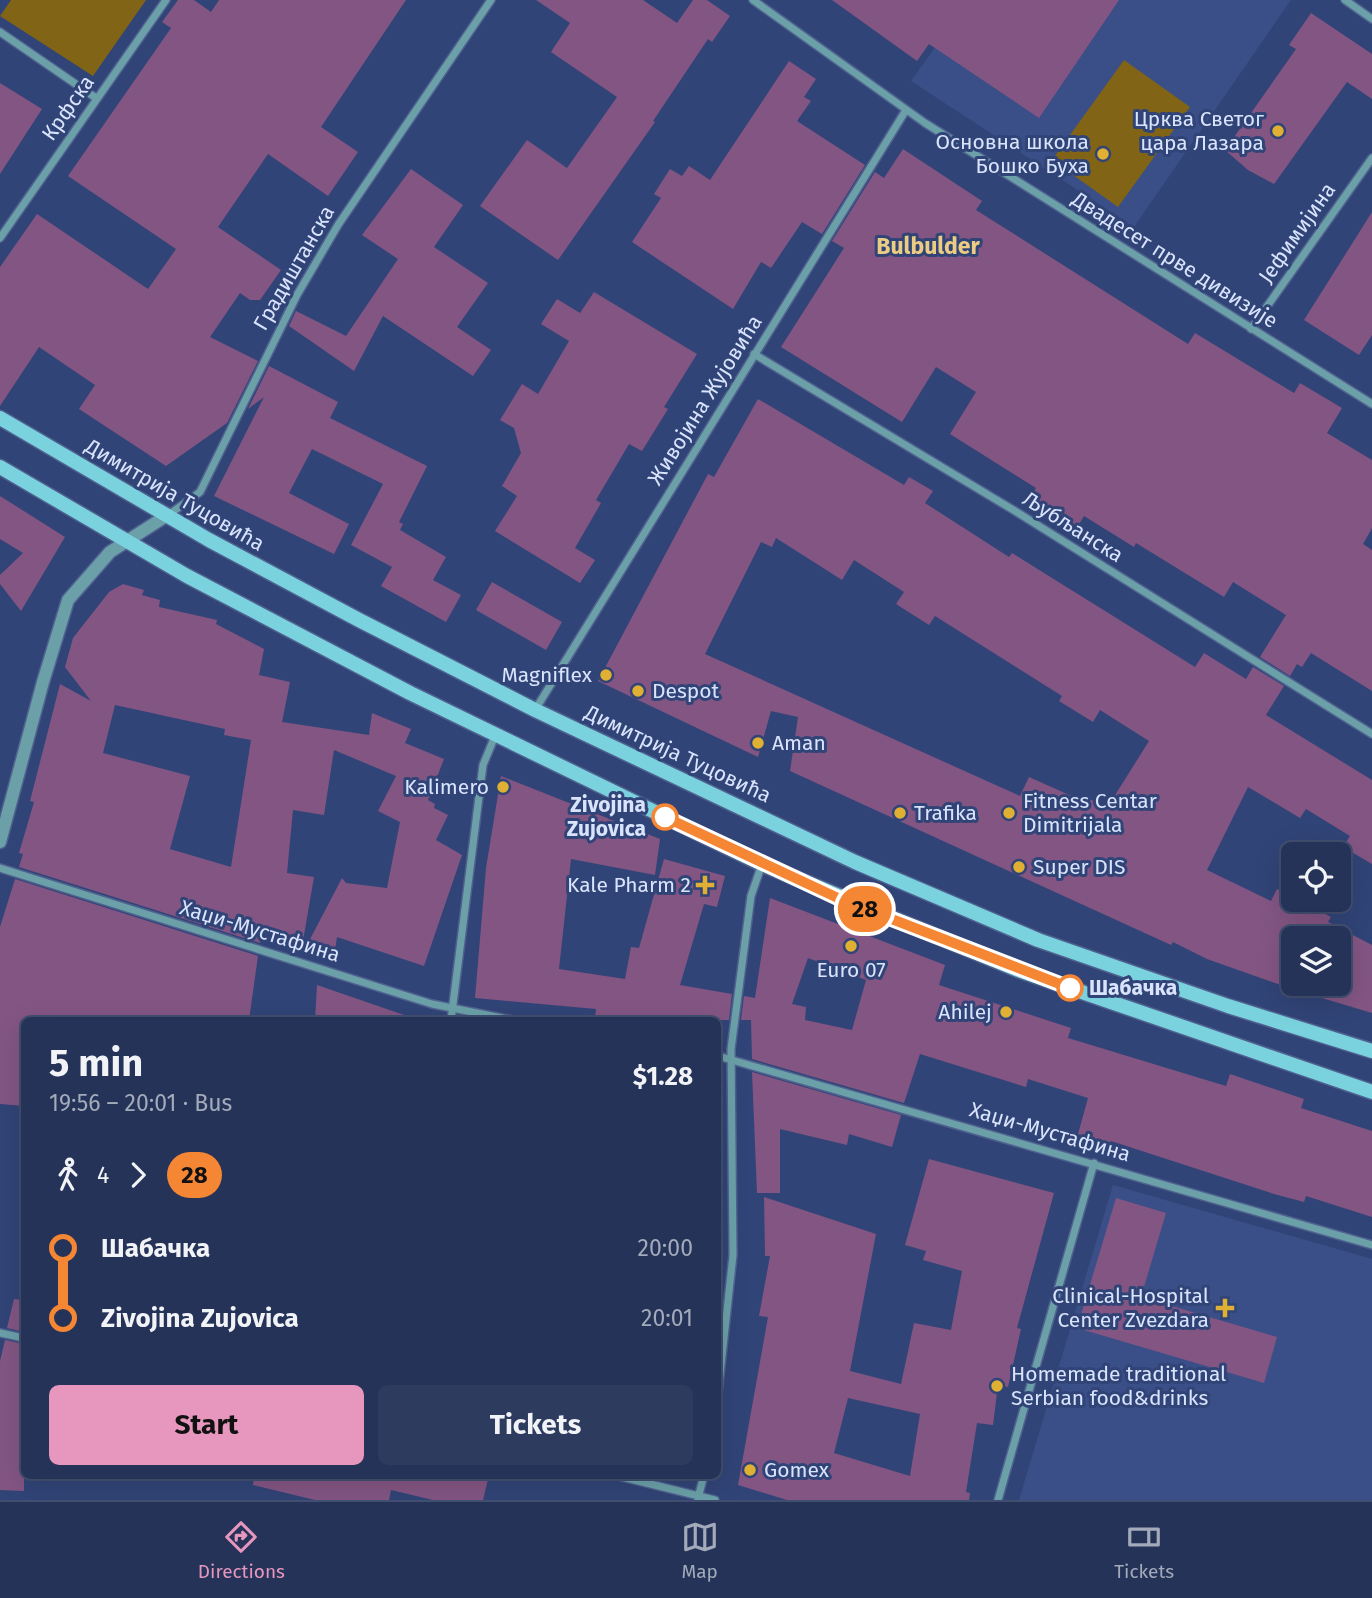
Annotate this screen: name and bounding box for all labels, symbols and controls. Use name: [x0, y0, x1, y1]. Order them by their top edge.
street label: Крфска: [36, 70, 100, 146]
place label: Црква Светог цара Лазара: [1134, 106, 1264, 156]
marker: Црква Светог цара Лазара: [1270, 123, 1286, 139]
place label: Основна школа Бошко Буха: [935, 129, 1089, 179]
marker: Основна школа Бошко Буха: [1095, 146, 1111, 162]
street label: Јефимијина: [1253, 178, 1341, 288]
street label: Двадесет прве дивизије: [1067, 186, 1283, 334]
street label: Градиштанска: [248, 201, 340, 335]
district label: Bulbulder: [876, 232, 981, 260]
street label: Живојина Жујовића: [642, 310, 768, 490]
street label: Димитрија Туцовића: [80, 433, 269, 557]
street label: Љубљанска: [1018, 486, 1128, 568]
place label: Magniflex: [502, 662, 593, 688]
marker: Magniflex: [598, 667, 614, 683]
place label: Despot: [652, 678, 720, 704]
marker: Despot: [630, 683, 646, 699]
street label: Димитрија Туцовића: [580, 699, 775, 809]
place label: Aman: [772, 730, 826, 756]
marker: Aman: [750, 735, 766, 751]
place label: Kalimero: [404, 774, 489, 800]
marker: Kalimero: [495, 779, 511, 795]
place label: Fitness Centar Dimitrijala: [1023, 788, 1157, 838]
place label: Zivojina Zujovica: [567, 792, 646, 842]
place label: Trafika: [914, 800, 977, 826]
marker: Zivojina Zujovica: [652, 804, 678, 830]
marker: Trafika: [892, 805, 908, 821]
marker: Fitness Centar Dimitrijala: [1001, 805, 1017, 821]
map controls: [1281, 842, 1351, 996]
button: locate: [1281, 842, 1351, 912]
place label: Super DIS: [1033, 854, 1125, 880]
marker: Super DIS: [1011, 859, 1027, 875]
place label: Kale Pharm 2: [567, 872, 691, 898]
marker: Kale Pharm 2: [697, 877, 713, 893]
line badge: 28: [834, 886, 896, 932]
street label: Хаџи-Мустафина: [177, 894, 343, 968]
text: 28: [852, 895, 878, 923]
button: layers: [1281, 926, 1351, 996]
marker: Euro 07: [843, 938, 859, 954]
place label: Euro 07: [816, 957, 886, 983]
marker: Шабачка: [1057, 975, 1083, 1001]
place label: Шабачка: [1089, 975, 1177, 1001]
place label: Ahilej: [938, 999, 992, 1025]
marker: Ahilej: [998, 1004, 1014, 1020]
text: 5 min: [49, 1040, 143, 1086]
text: $1.28: [633, 1061, 693, 1092]
text: 19:56 – 20:01 · Bus: [49, 1089, 232, 1117]
street label: Хаџи-Мустафина: [967, 1097, 1133, 1167]
icon: walk: [49, 1156, 87, 1194]
icon: forward: [119, 1156, 157, 1194]
text: 4: [97, 1161, 109, 1189]
text: 28: [181, 1161, 208, 1189]
text: Шабачка: [101, 1233, 210, 1264]
text: 20:00: [638, 1234, 693, 1262]
place label: Clinical-Hospital Center Zvezdara: [1052, 1283, 1209, 1333]
marker: Clinical-Hospital Center Zvezdara: [1215, 1298, 1235, 1318]
text: Zivojina Zujovica: [101, 1303, 299, 1334]
text: 20:01: [641, 1304, 693, 1332]
place label: Homemade traditional Serbian food&drinks: [1011, 1361, 1226, 1411]
marker: Homemade traditional Serbian food&drinks: [989, 1378, 1005, 1394]
button: Start: [49, 1385, 364, 1465]
button: Tickets: [378, 1385, 693, 1465]
place label: Gomex: [764, 1457, 830, 1483]
marker: Gomex: [742, 1462, 758, 1478]
tab: Directions: [198, 1518, 285, 1583]
tab: Map: [681, 1518, 719, 1583]
tab: Tickets: [1114, 1518, 1174, 1583]

